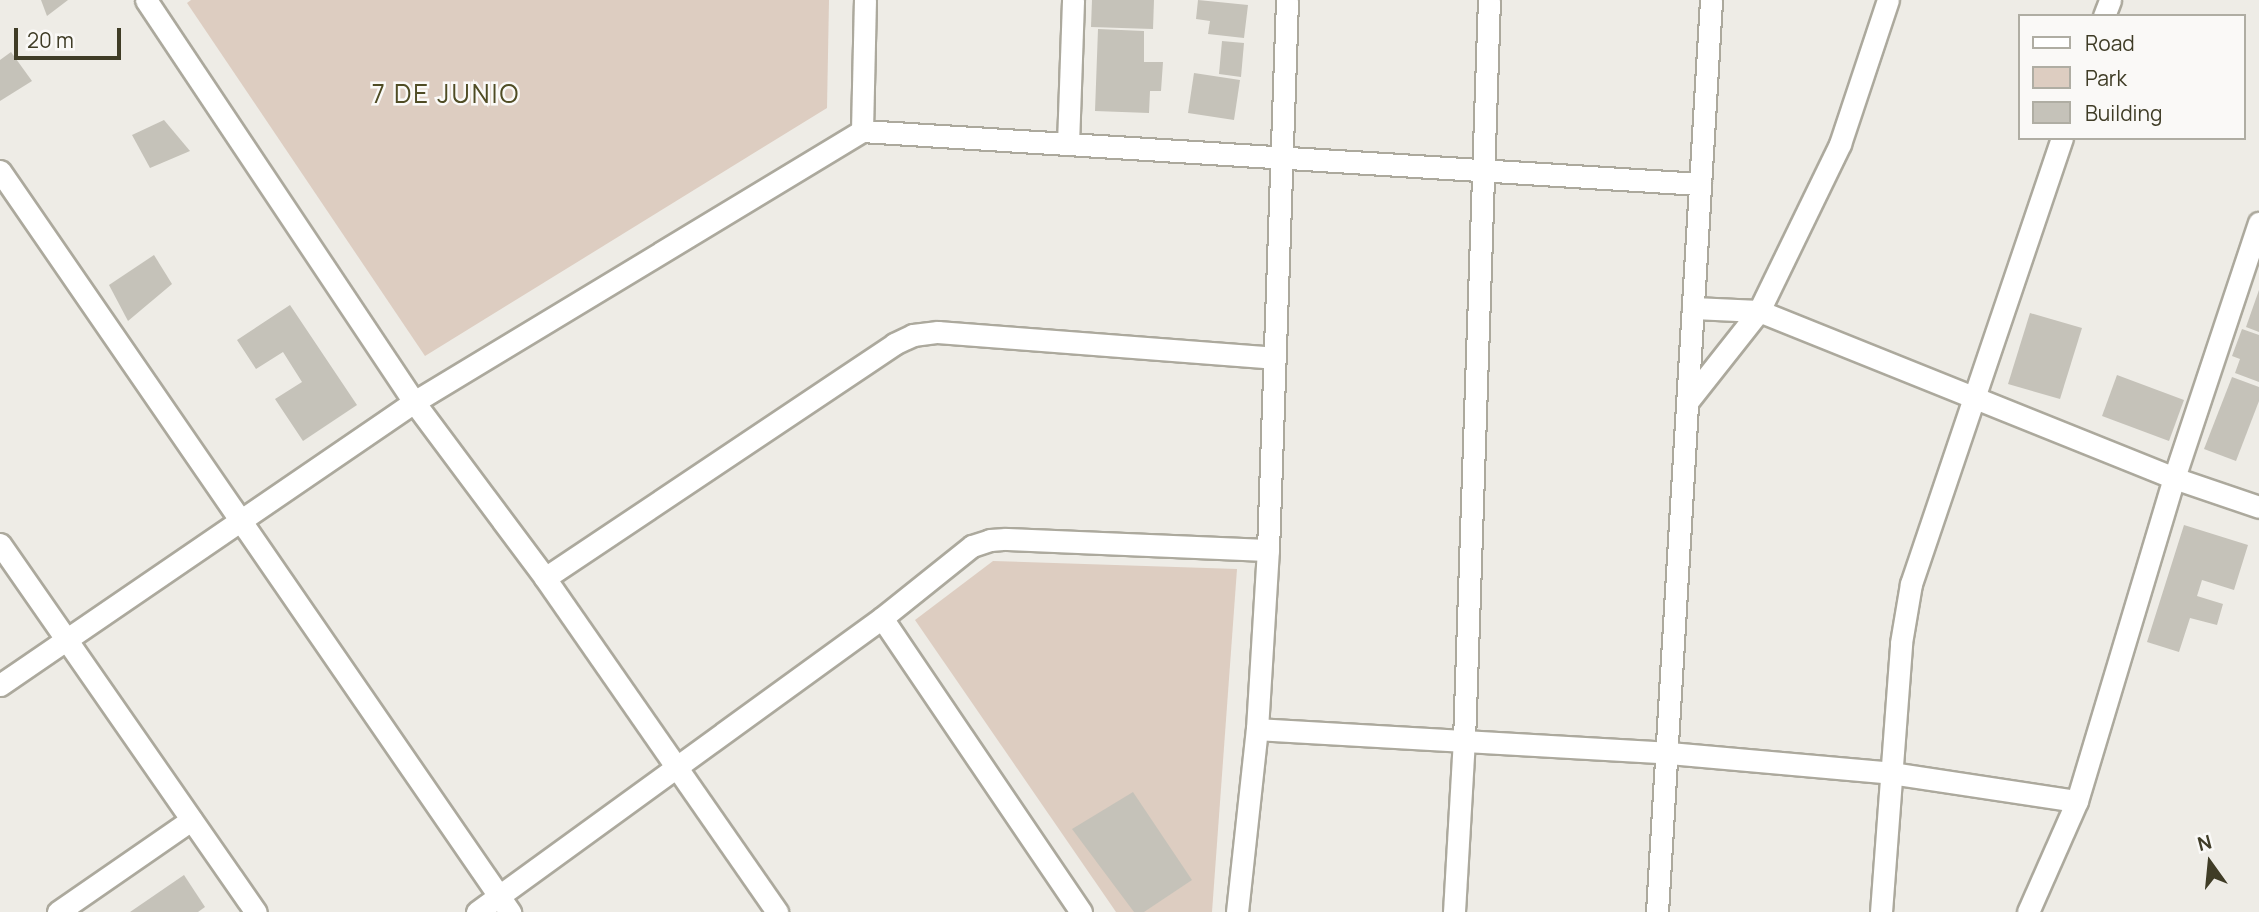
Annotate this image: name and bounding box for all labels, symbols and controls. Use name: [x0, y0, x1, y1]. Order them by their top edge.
scale bar: [18, 14, 124, 58]
legend: [2018, 14, 2245, 140]
text: 20 m: [27, 26, 74, 54]
text: Road: [2085, 29, 2135, 57]
text: Park: [2085, 64, 2127, 92]
district label: 7 DE JUNIO: [373, 78, 519, 110]
text: Building: [2085, 99, 2162, 127]
north arrow: [2175, 828, 2245, 898]
text: N: [2195, 828, 2215, 857]

